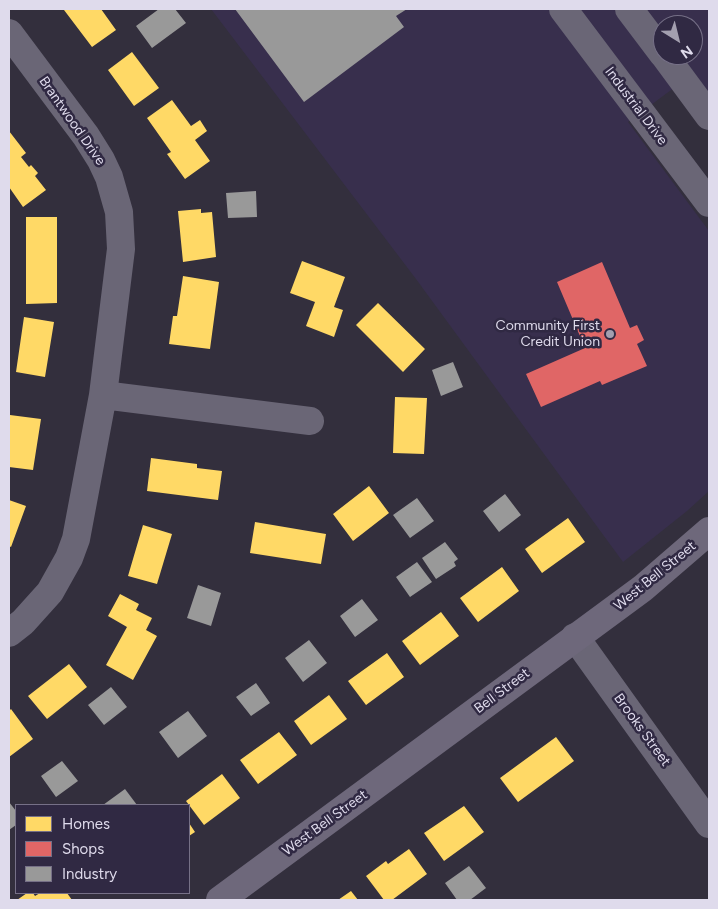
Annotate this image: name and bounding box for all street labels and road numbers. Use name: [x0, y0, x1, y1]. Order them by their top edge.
street label: Industrial Drive: [601, 64, 671, 148]
street label: Brantwood Drive: [35, 73, 109, 169]
street label: West Bell Street: [611, 538, 699, 614]
street label: Bell Street: [471, 665, 533, 717]
street label: Brooks Street: [610, 690, 674, 770]
street label: West Bell Street: [279, 787, 371, 859]

